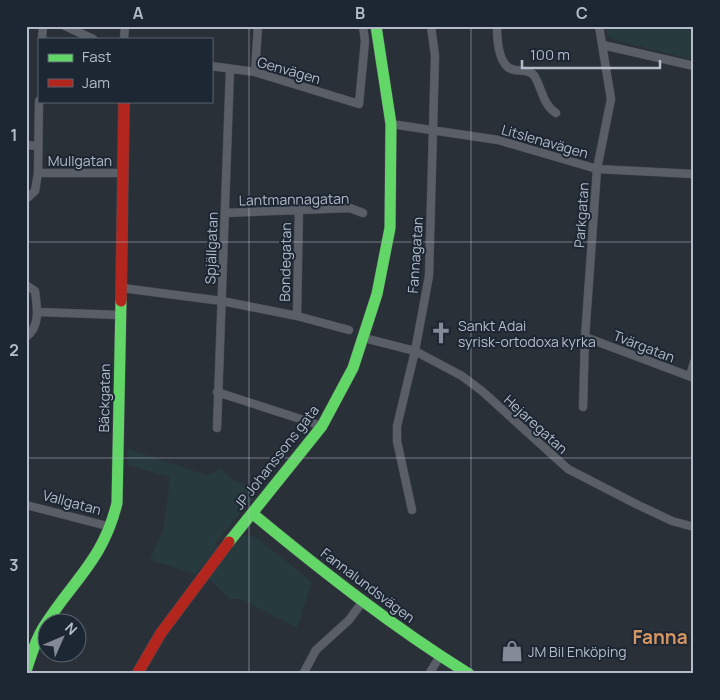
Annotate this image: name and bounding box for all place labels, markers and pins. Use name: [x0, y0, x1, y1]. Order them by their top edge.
place label: Sankt Adai syrisk-ortodoxa kyrka: [458, 316, 596, 351]
church icon: Sankt Adai syrisk-ortodoxa kyrka: [428, 320, 454, 346]
shop icon: JM Bil Enköping: [499, 638, 525, 664]
place label: JM Bil Enköping: [528, 642, 627, 661]

